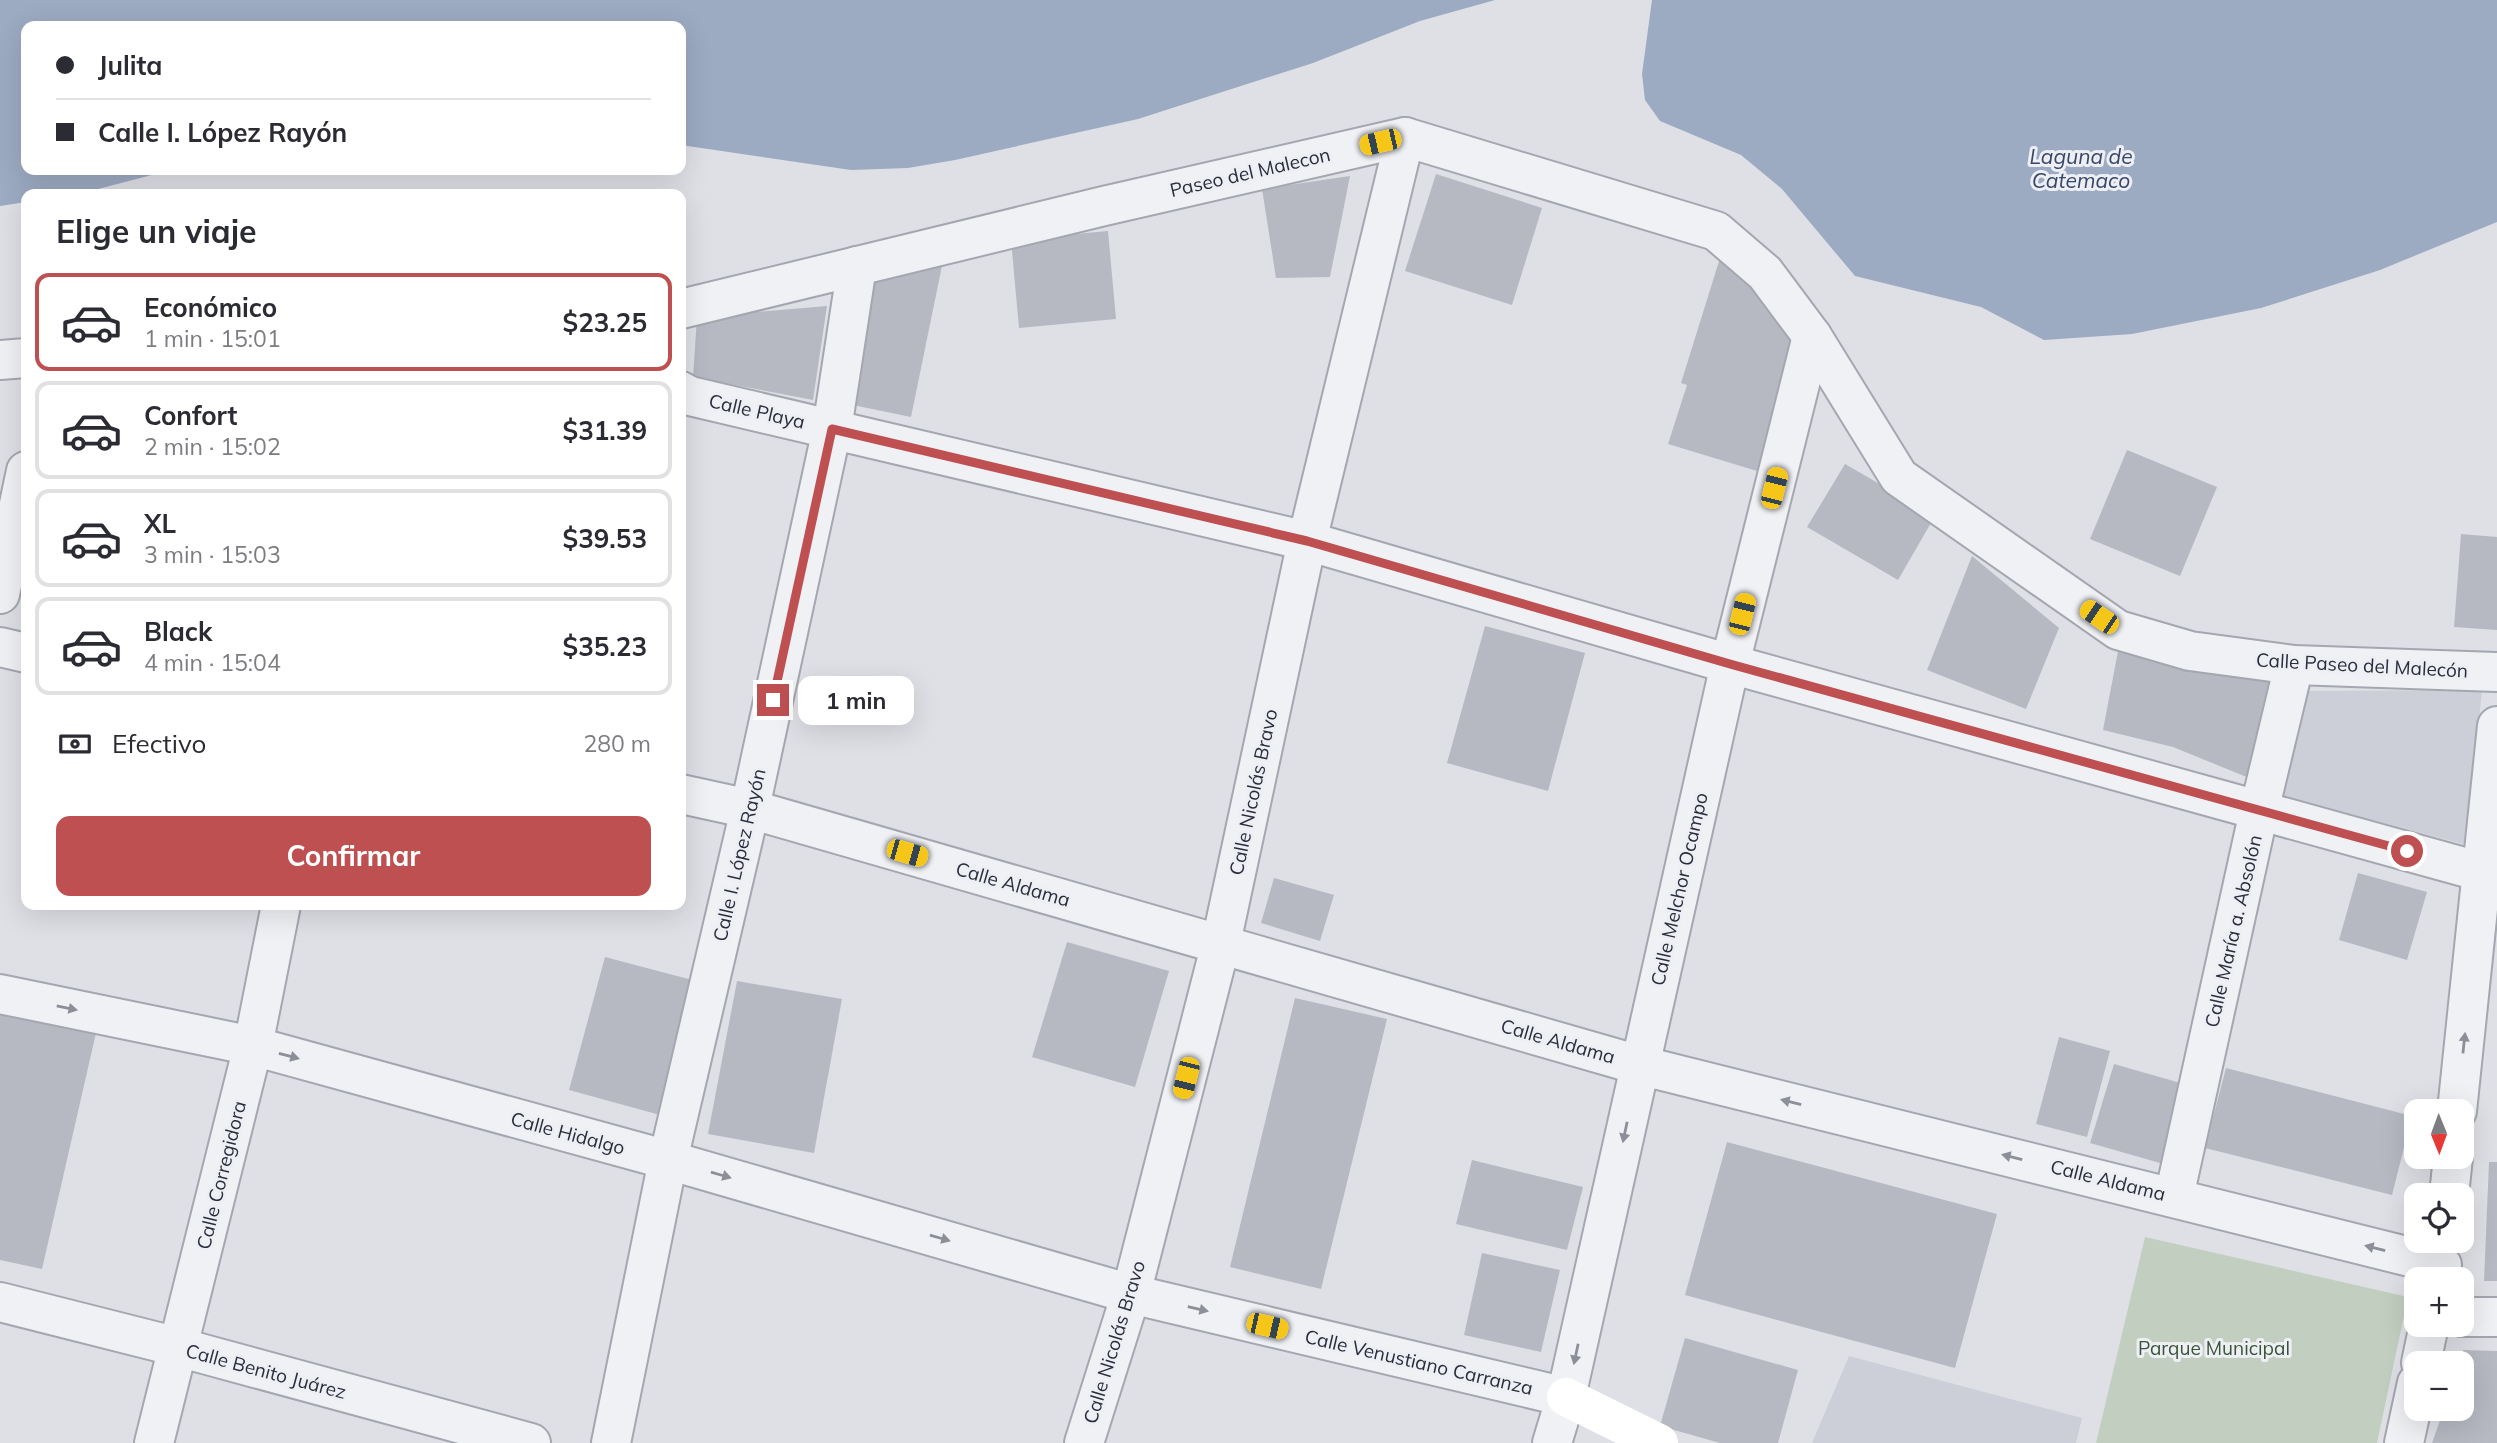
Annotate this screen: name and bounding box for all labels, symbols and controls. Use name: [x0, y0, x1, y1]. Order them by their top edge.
text: Julita: [98, 49, 162, 82]
text: Calle I. López Rayón: [98, 116, 347, 149]
car: [1358, 127, 1403, 157]
street label: Paseo del Malecon: [1167, 142, 1333, 202]
water label: Laguna de Catemaco: [2029, 143, 2133, 193]
text: Elige un viaje: [56, 211, 257, 251]
icon: car: [60, 291, 123, 354]
text: Económico: [144, 291, 277, 324]
text: $23.25: [563, 306, 647, 339]
text: 1 min · 15:01: [144, 324, 281, 353]
street label: Calle Playa: [707, 388, 807, 434]
icon: car: [60, 399, 123, 462]
text: Confort: [144, 399, 237, 432]
text: $31.39: [563, 414, 647, 447]
text: 2 min · 15:02: [144, 432, 281, 461]
car: [1759, 465, 1790, 511]
icon: car: [60, 507, 123, 570]
text: XL: [144, 507, 176, 540]
text: $39.53: [563, 522, 647, 555]
text: 3 min · 15:03: [144, 540, 281, 569]
car: [1727, 591, 1758, 637]
car: [2076, 597, 2123, 637]
icon: car: [60, 615, 123, 678]
text: Black: [144, 615, 212, 648]
text: $35.23: [563, 630, 647, 663]
street label: Calle Paseo del Malecón: [2255, 647, 2469, 683]
text: 4 min · 15:04: [144, 648, 281, 677]
callout: 1 min: [798, 676, 913, 724]
route end: [757, 684, 789, 716]
text: 1 min: [826, 686, 886, 715]
street label: Calle Nicolás Bravo: [1224, 707, 1282, 877]
icon: cash: [56, 725, 94, 763]
text: Efectivo: [112, 727, 206, 760]
text: 280 m: [583, 729, 651, 758]
street label: Calle I. López Rayón: [707, 766, 771, 944]
street label: Calle Melchor Ocampo: [1645, 790, 1713, 988]
button: Confirmar: [56, 816, 651, 896]
street label: Calle María a. Absolón: [2199, 832, 2267, 1030]
route start: [2391, 835, 2423, 867]
car: [884, 837, 931, 869]
street label: Calle Aldama: [953, 856, 1073, 912]
one-way arrow: [56, 1003, 78, 1014]
street label: Calle Aldama: [1498, 1013, 1618, 1069]
one-way arrow: [2459, 1032, 2470, 1054]
one-way arrow: [278, 1051, 300, 1062]
car: [1171, 1055, 1202, 1101]
one-way arrow: [1780, 1097, 1802, 1108]
street label: Calle Corregidora: [191, 1098, 251, 1252]
north arrow: [2404, 1099, 2474, 1169]
map controls: [2404, 1099, 2474, 1421]
street label: Calle Hidalgo: [508, 1106, 628, 1160]
one-way arrow: [1619, 1121, 1630, 1143]
one-way arrow: [2001, 1151, 2023, 1162]
street label: Calle Aldama: [2048, 1154, 2168, 1206]
one-way arrow: [711, 1171, 732, 1181]
button: locate: [2404, 1183, 2474, 1253]
one-way arrow: [929, 1234, 950, 1244]
one-way arrow: [2364, 1242, 2386, 1253]
street label: Calle Nicolás Bravo: [1078, 1258, 1150, 1426]
button: +: [2404, 1267, 2474, 1337]
one-way arrow: [1187, 1304, 1209, 1315]
car: [1245, 1311, 1290, 1341]
street label: Calle Venustiano Carranza: [1303, 1324, 1535, 1400]
park label: Parque Municipal: [2138, 1336, 2290, 1360]
street label: Calle Benito Juárez: [183, 1338, 349, 1404]
one-way arrow: [1570, 1343, 1581, 1365]
button: −: [2404, 1351, 2474, 1421]

